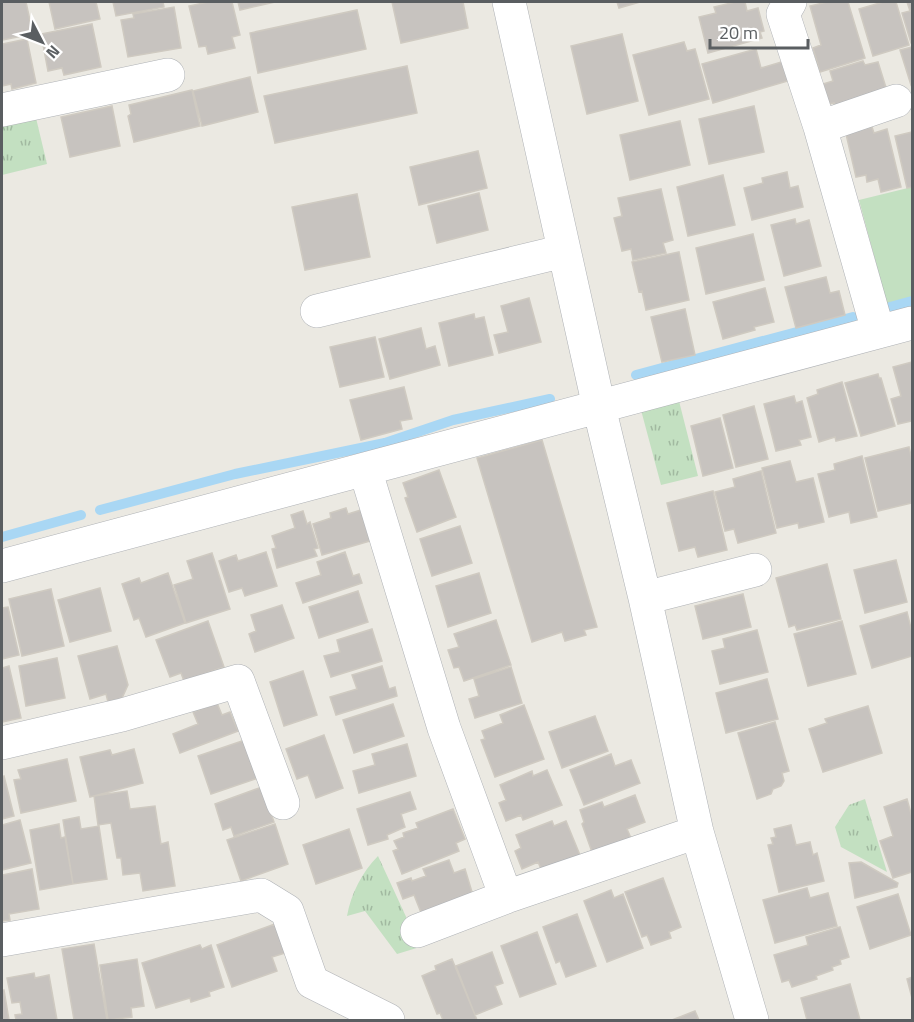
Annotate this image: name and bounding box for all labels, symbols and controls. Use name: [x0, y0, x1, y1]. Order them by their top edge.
north arrow: [12, 12, 72, 72]
scale bar: [710, 12, 808, 50]
text: 20 m: [719, 19, 758, 46]
text: N: [41, 40, 66, 64]

